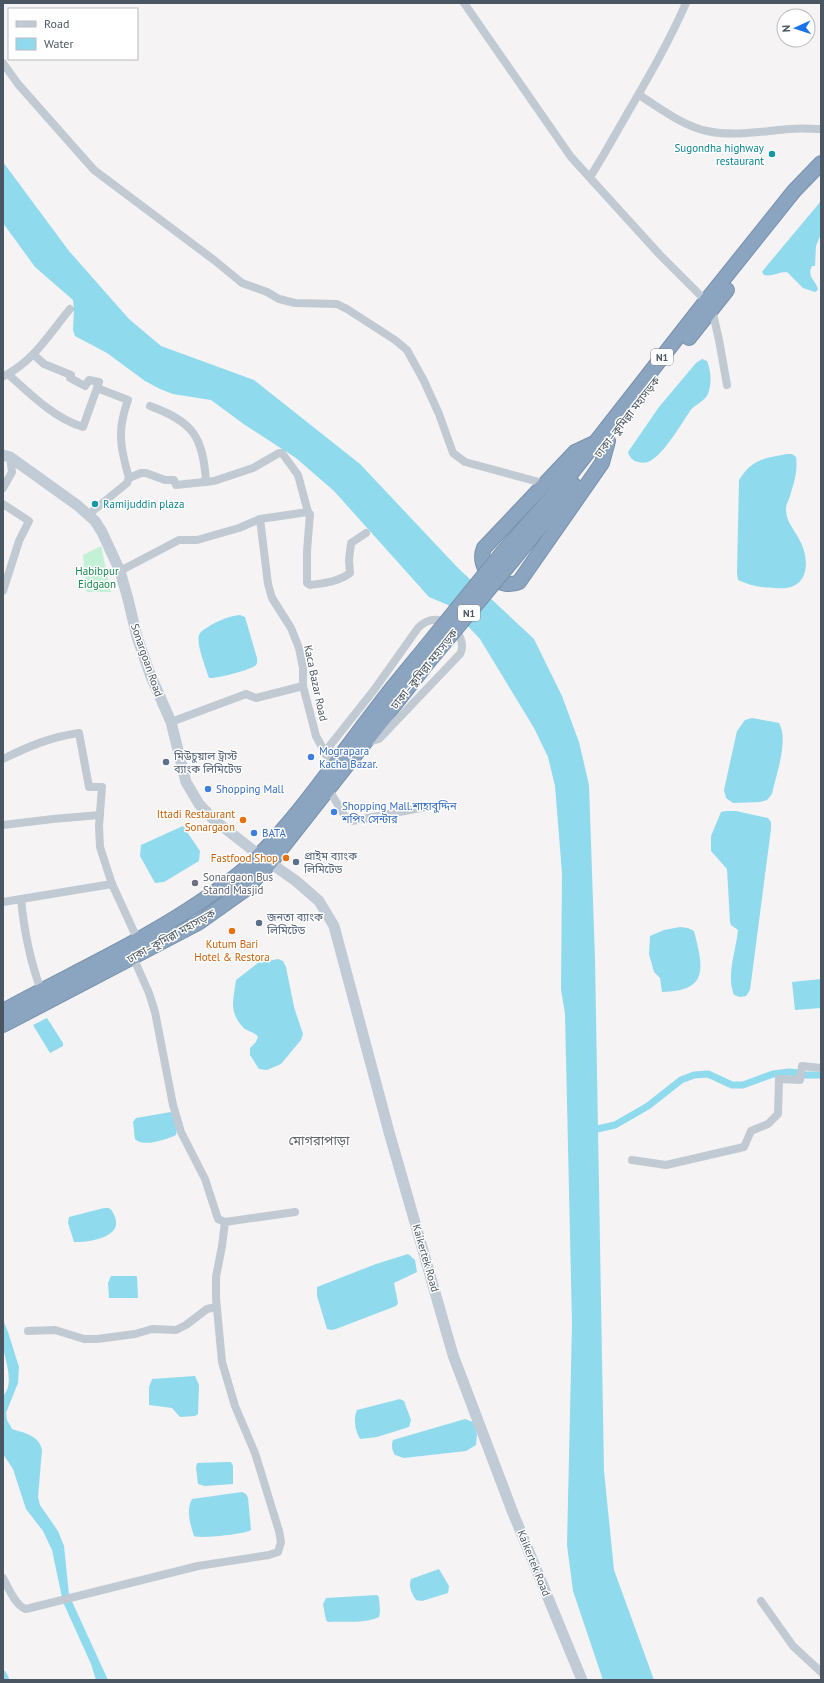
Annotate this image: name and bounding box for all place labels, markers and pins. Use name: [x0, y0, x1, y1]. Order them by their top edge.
place label: Sugondha highway restaurant: [675, 141, 765, 168]
marker: Sugondha highway restaurant: [767, 149, 777, 159]
place label: Ramijuddin plaza: [103, 497, 184, 511]
marker: Ramijuddin plaza: [90, 499, 100, 509]
place label: Mograpara Kacha Bazar.: [319, 744, 378, 771]
place label: মিউচুয়াল ট্রাস্ট ব্যাংক লিমিটেড: [173, 749, 242, 776]
marker: Mograpara Kacha Bazar.: [306, 752, 316, 762]
marker: মিউচুয়াল ট্রাস্ট ব্যাংক লিমিটেড: [161, 757, 171, 767]
place label: Shopping Mall: [216, 782, 285, 796]
marker: Shopping Mall: [203, 784, 213, 794]
place label: Shopping Mall.শাহাবুদ্দিন শপিং সেন্টার: [341, 799, 457, 826]
place label: Ittadi Restaurant Sonargaon: [157, 807, 235, 834]
marker: Shopping Mall.শাহাবুদ্দিন শপিং সেন্টার: [329, 807, 339, 817]
marker: Ittadi Restaurant Sonargaon: [238, 815, 248, 825]
place label: BATA: [262, 826, 286, 840]
marker: BATA: [249, 828, 259, 838]
place label: প্রাইম ব্যাংক লিমিটেড: [303, 849, 357, 876]
place label: Fastfood Shop: [211, 851, 278, 865]
marker: Fastfood Shop: [281, 853, 291, 863]
marker: প্রাইম ব্যাংক লিমিটেড: [291, 857, 301, 867]
place label: Sonargaon Bus Stand Masjid: [203, 870, 274, 897]
marker: Sonargaon Bus Stand Masjid: [190, 878, 200, 888]
place label: জনতা ব্যাংক লিমিটেড: [266, 910, 323, 937]
marker: জনতা ব্যাংক লিমিটেড: [254, 918, 264, 928]
marker: Kutum Bari Hotel & Restora: [227, 926, 237, 936]
place label: Kutum Bari Hotel & Restora: [194, 937, 270, 964]

